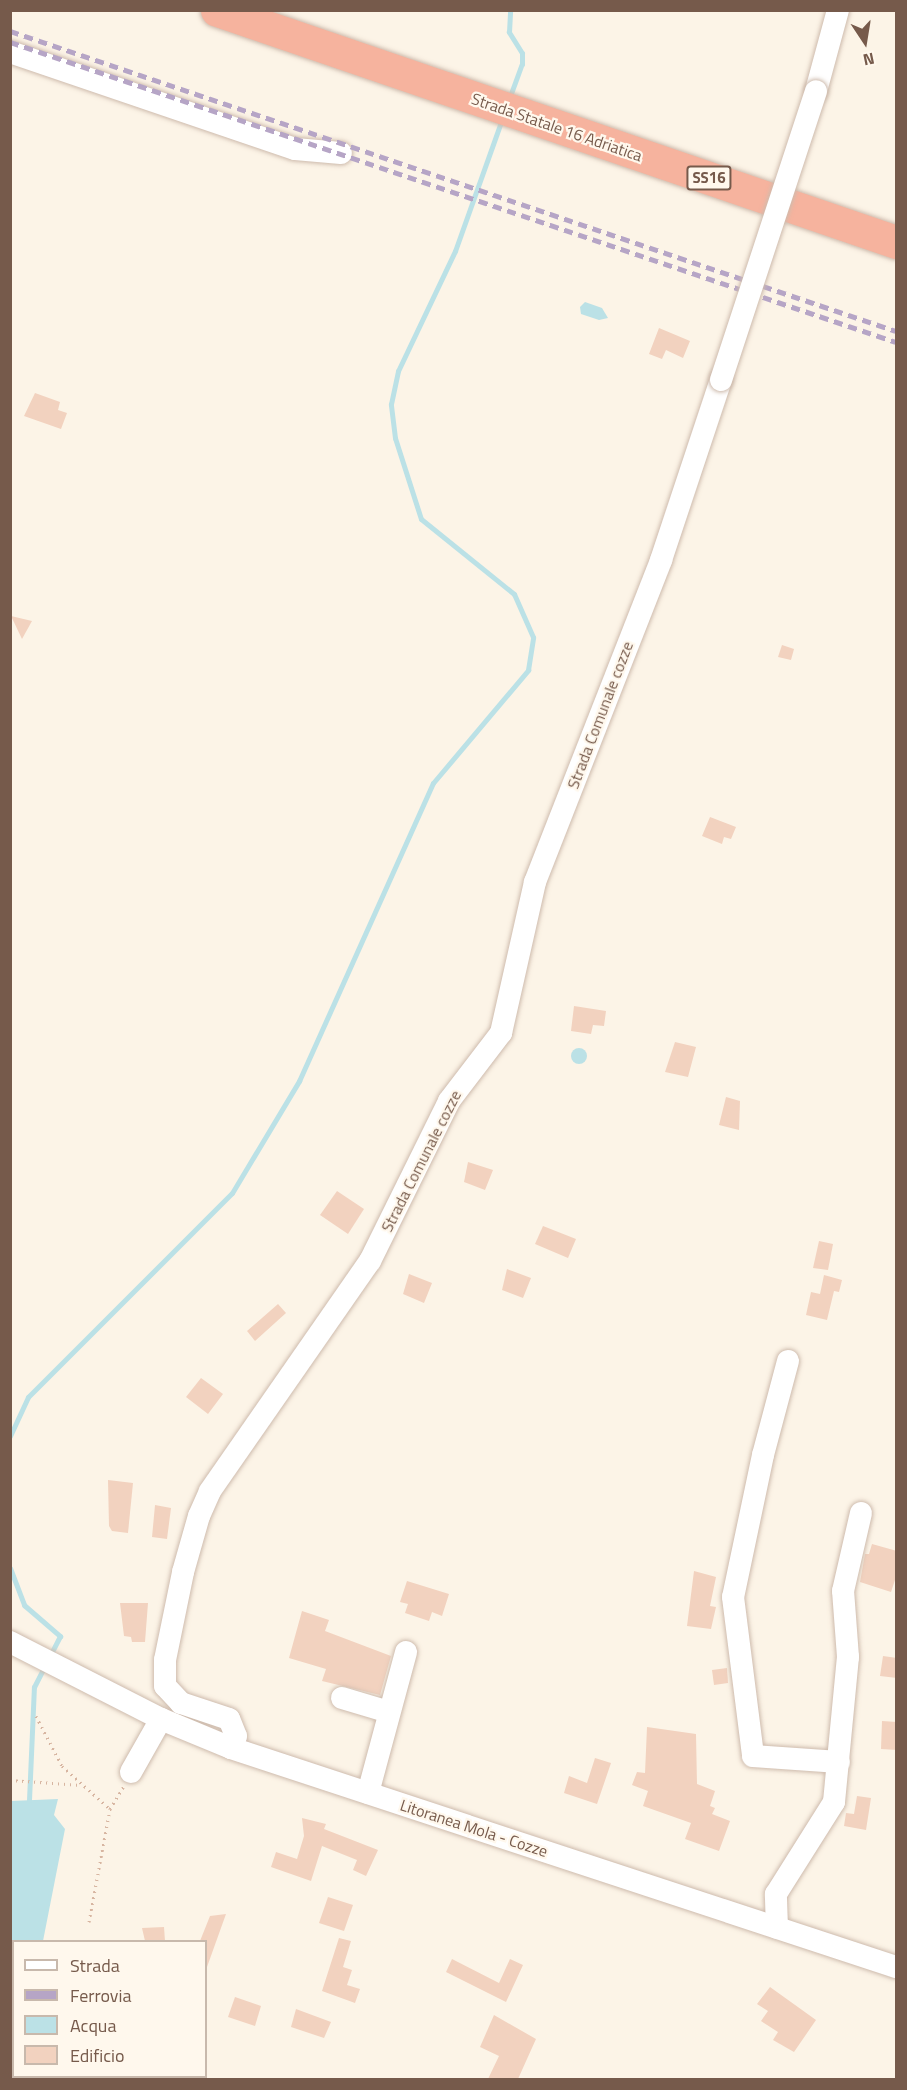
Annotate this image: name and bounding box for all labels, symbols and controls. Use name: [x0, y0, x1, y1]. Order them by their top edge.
north arrow: [835, 12, 895, 72]
text: N: [861, 47, 877, 72]
street label: Strada Statale 16 Adriatica: [469, 89, 645, 165]
road number: SS16: [685, 166, 733, 190]
street label: Strada Comunale cozze: [563, 639, 637, 791]
street label: Strada Comunale cozze: [377, 1087, 465, 1235]
street label: Litoranea Mola - Cozze: [398, 1795, 550, 1861]
legend: [12, 1940, 207, 2078]
text: Strada: [70, 1952, 120, 1979]
text: Ferrovia: [70, 1982, 131, 2009]
text: Acqua: [70, 2012, 116, 2039]
text: Edificio: [70, 2042, 124, 2069]

